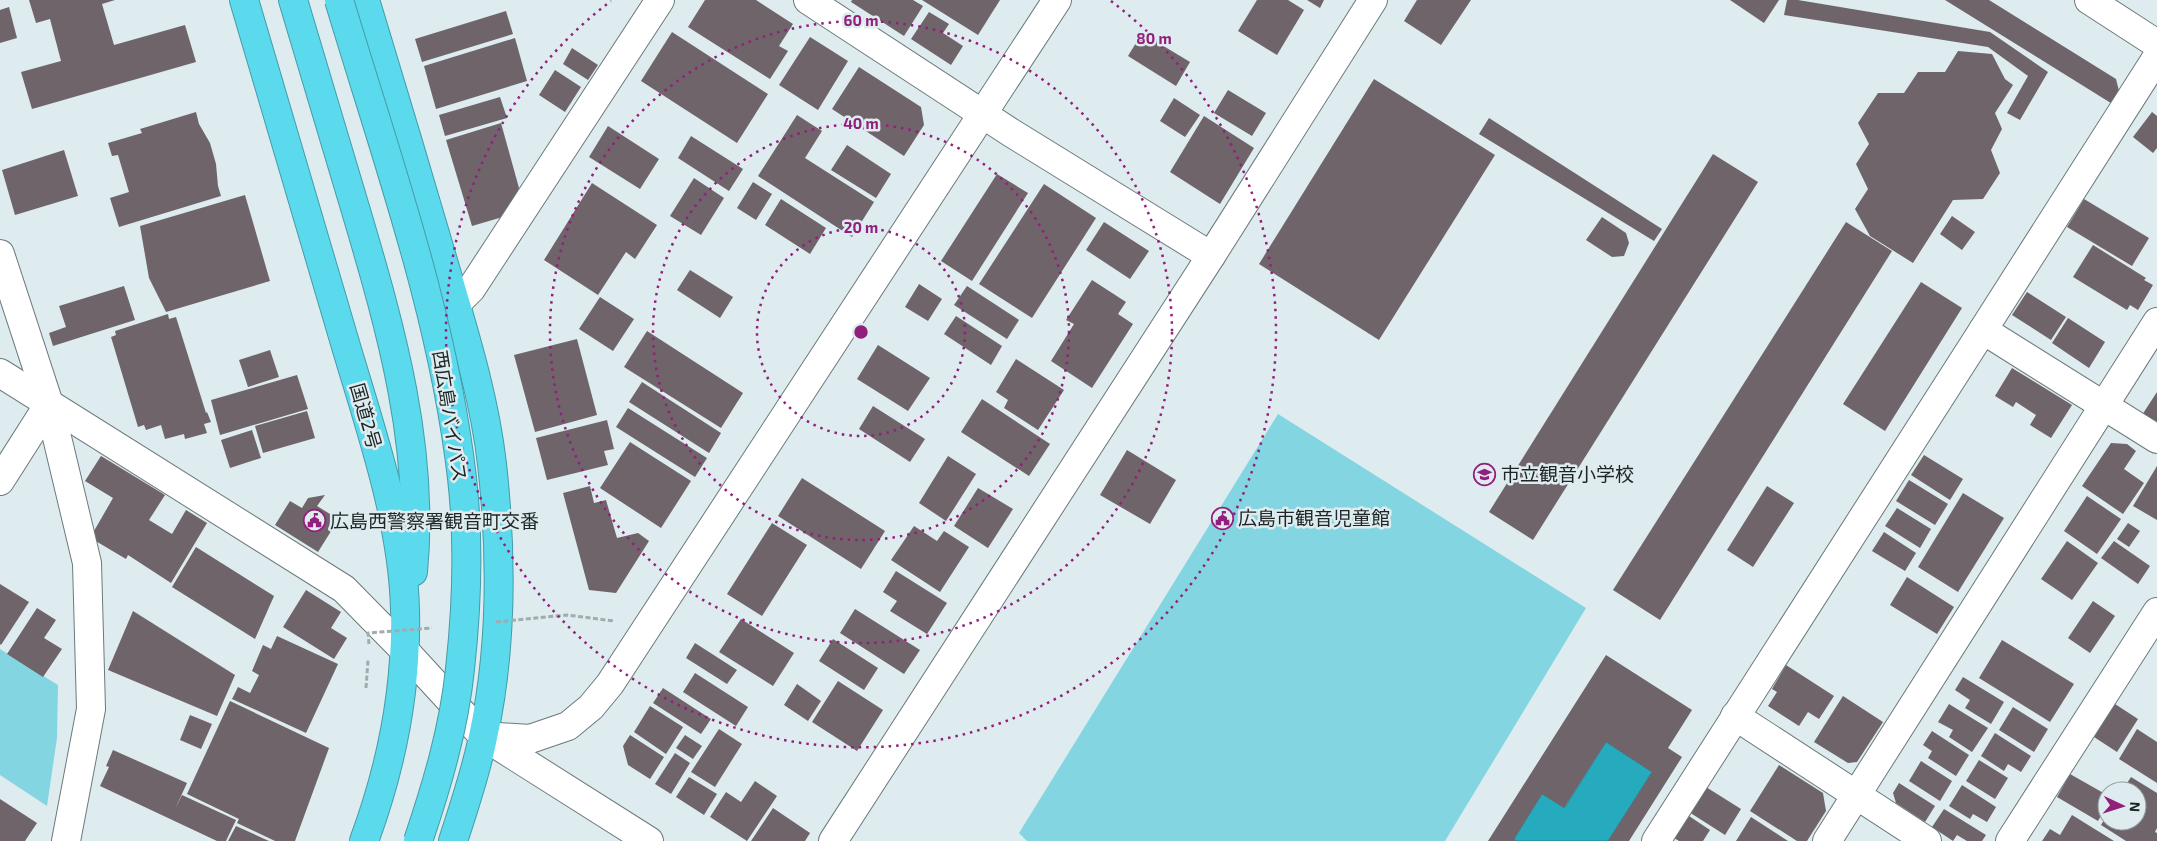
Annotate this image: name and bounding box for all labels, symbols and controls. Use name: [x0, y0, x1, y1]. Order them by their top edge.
text: 60 m: [844, 11, 878, 29]
text: 80 m: [1136, 29, 1172, 47]
text: 40 m: [843, 114, 879, 132]
text: 20 m: [844, 218, 878, 236]
centre of rings: [852, 323, 870, 341]
street label: 西広島バイパス: [429, 349, 472, 483]
street label: 国道2号: [346, 380, 387, 452]
school or university icon: 市立観音小学校: [1473, 462, 1497, 486]
place label: 市立観音小学校: [1501, 462, 1634, 485]
public building icon: 広島市観音児童館: [1210, 506, 1234, 530]
place label: 広島市観音児童館: [1238, 506, 1390, 529]
public building icon: 広島西警察署観音町交番: [302, 509, 326, 533]
place label: 広島西警察署観音町交番: [330, 509, 539, 532]
north arrow: [2097, 781, 2147, 831]
text: N: [2127, 801, 2144, 813]

